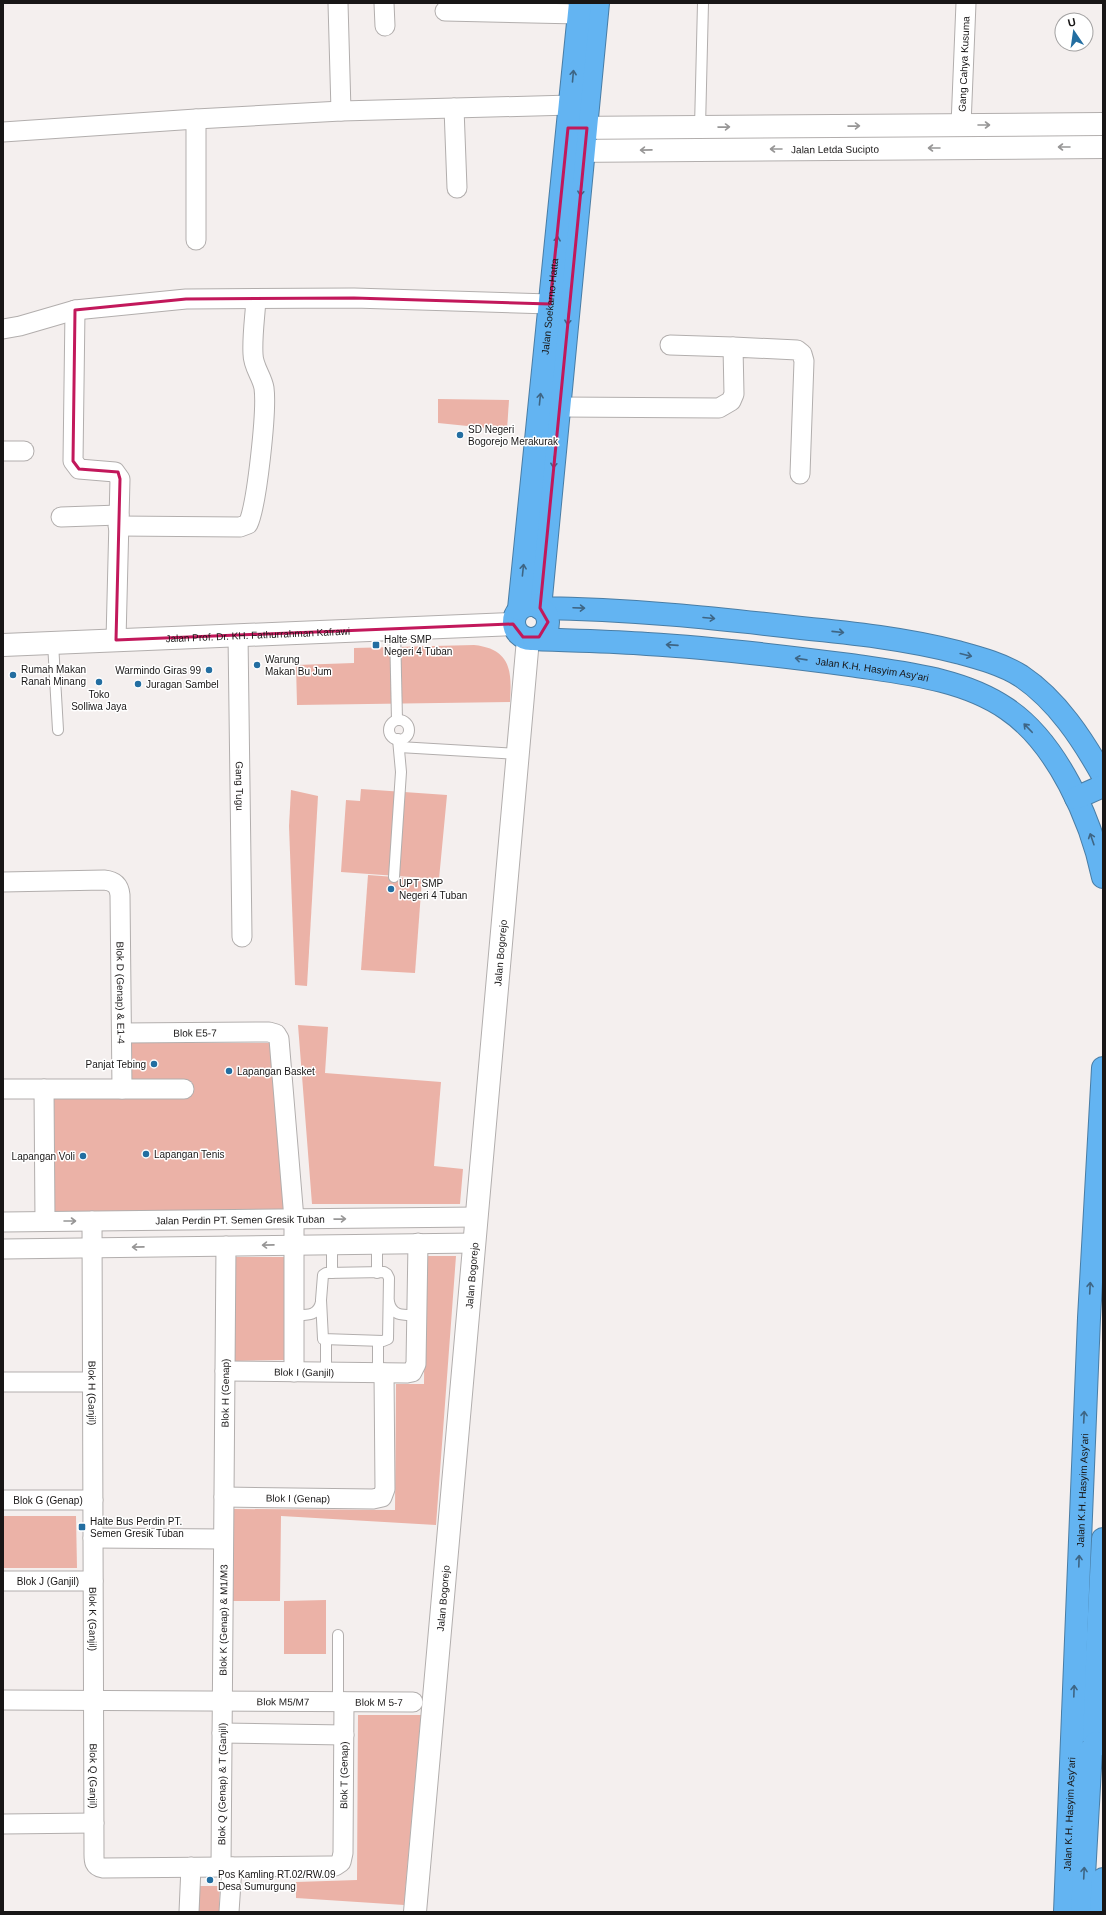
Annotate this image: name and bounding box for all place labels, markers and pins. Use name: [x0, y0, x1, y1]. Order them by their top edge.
place label: SD Negeri Bogorejo Merakurak: [468, 424, 559, 447]
marker: SD Negeri Bogorejo Merakurak: [455, 430, 465, 440]
place label: Halte SMP Negeri 4 Tuban: [384, 634, 452, 657]
marker: Halte SMP Negeri 4 Tuban: [371, 640, 381, 650]
place label: Warung Makan Bu Jum: [265, 654, 332, 677]
marker: Warung Makan Bu Jum: [252, 660, 262, 670]
place label: Rumah Makan Ranah Minang: [21, 664, 86, 687]
place label: Warmindo Giras 99: [115, 665, 201, 676]
marker: Warmindo Giras 99: [204, 665, 214, 675]
marker: Rumah Makan Ranah Minang: [8, 670, 18, 680]
marker: Toko Solliwa Jaya: [94, 677, 104, 687]
marker: Juragan Sambel: [133, 679, 143, 689]
place label: Juragan Sambel: [146, 679, 219, 690]
place label: Toko Solliwa Jaya: [71, 689, 127, 712]
place label: UPT SMP Negeri 4 Tuban: [399, 878, 467, 901]
marker: UPT SMP Negeri 4 Tuban: [386, 884, 396, 894]
place label: Panjat Tebing: [86, 1059, 146, 1070]
marker: Panjat Tebing: [149, 1059, 159, 1069]
marker: Lapangan Basket: [224, 1066, 234, 1076]
place label: Lapangan Basket: [237, 1066, 315, 1077]
marker: Lapangan Tenis: [141, 1149, 151, 1159]
place label: Lapangan Tenis: [154, 1149, 224, 1160]
place label: Lapangan Voli: [12, 1151, 75, 1162]
marker: Lapangan Voli: [78, 1151, 88, 1161]
place label: Halte Bus Perdin PT. Semen Gresik Tuban: [90, 1516, 184, 1539]
marker: Halte Bus Perdin PT. Semen Gresik Tuban: [77, 1522, 87, 1532]
place label: Pos Kamling RT.02/RW.09 Desa Sumurgung: [218, 1869, 336, 1892]
marker: Pos Kamling RT.02/RW.09 Desa Sumurgung: [205, 1875, 215, 1885]

